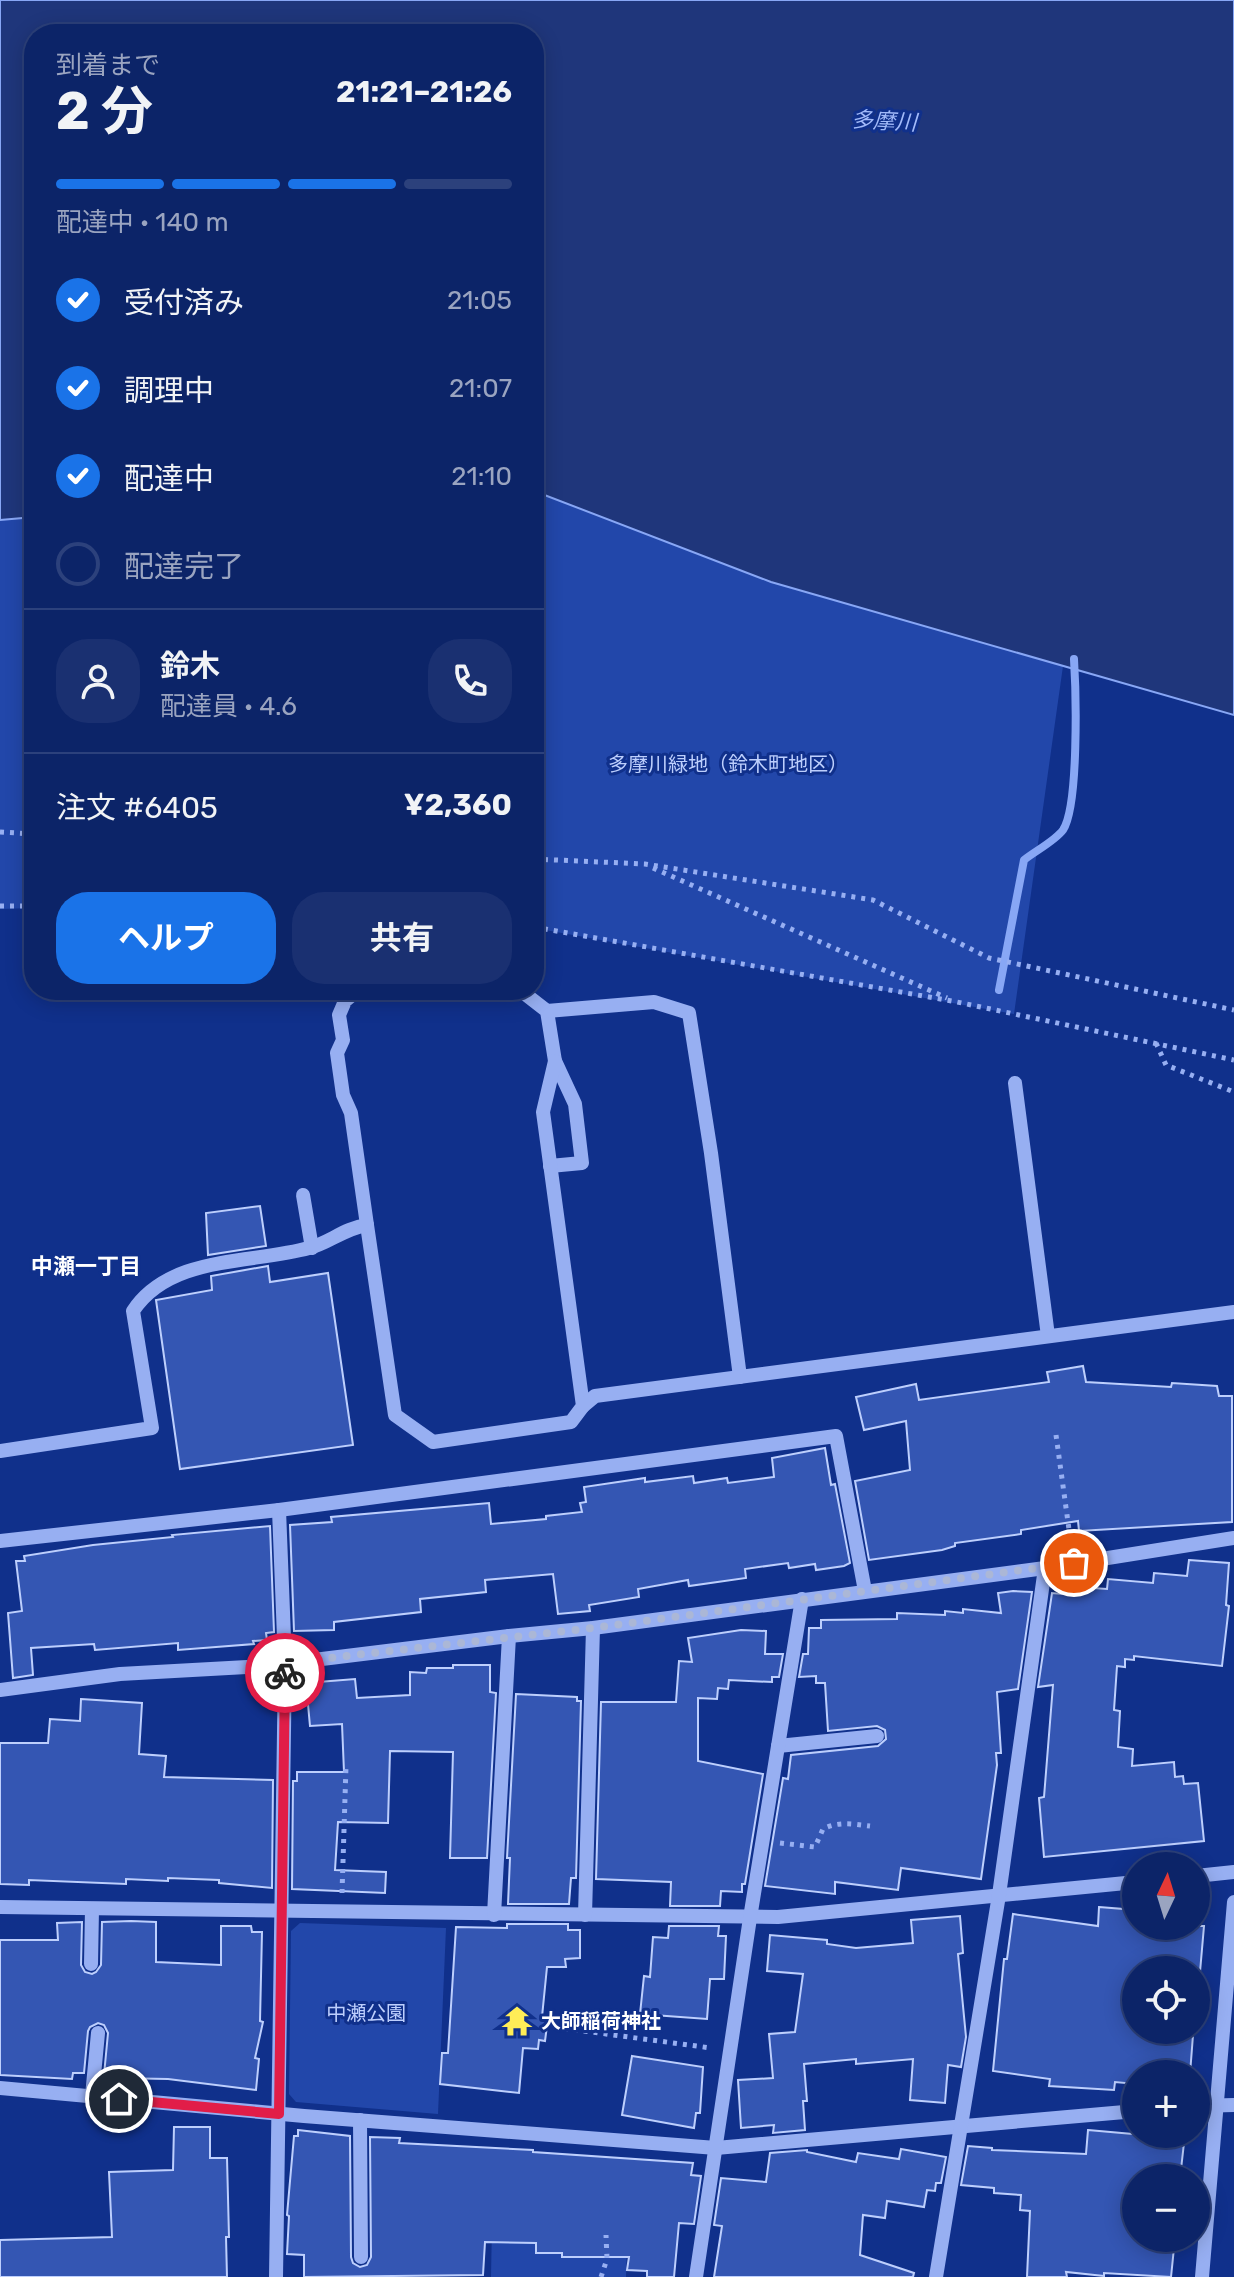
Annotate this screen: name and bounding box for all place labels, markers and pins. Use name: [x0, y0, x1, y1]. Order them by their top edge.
pin: [1040, 1529, 1108, 1597]
temple icon: 大師稲荷神社: [500, 2004, 534, 2038]
place label: 大師稲荷神社: [541, 2009, 661, 2033]
pin: [85, 2065, 153, 2133]

